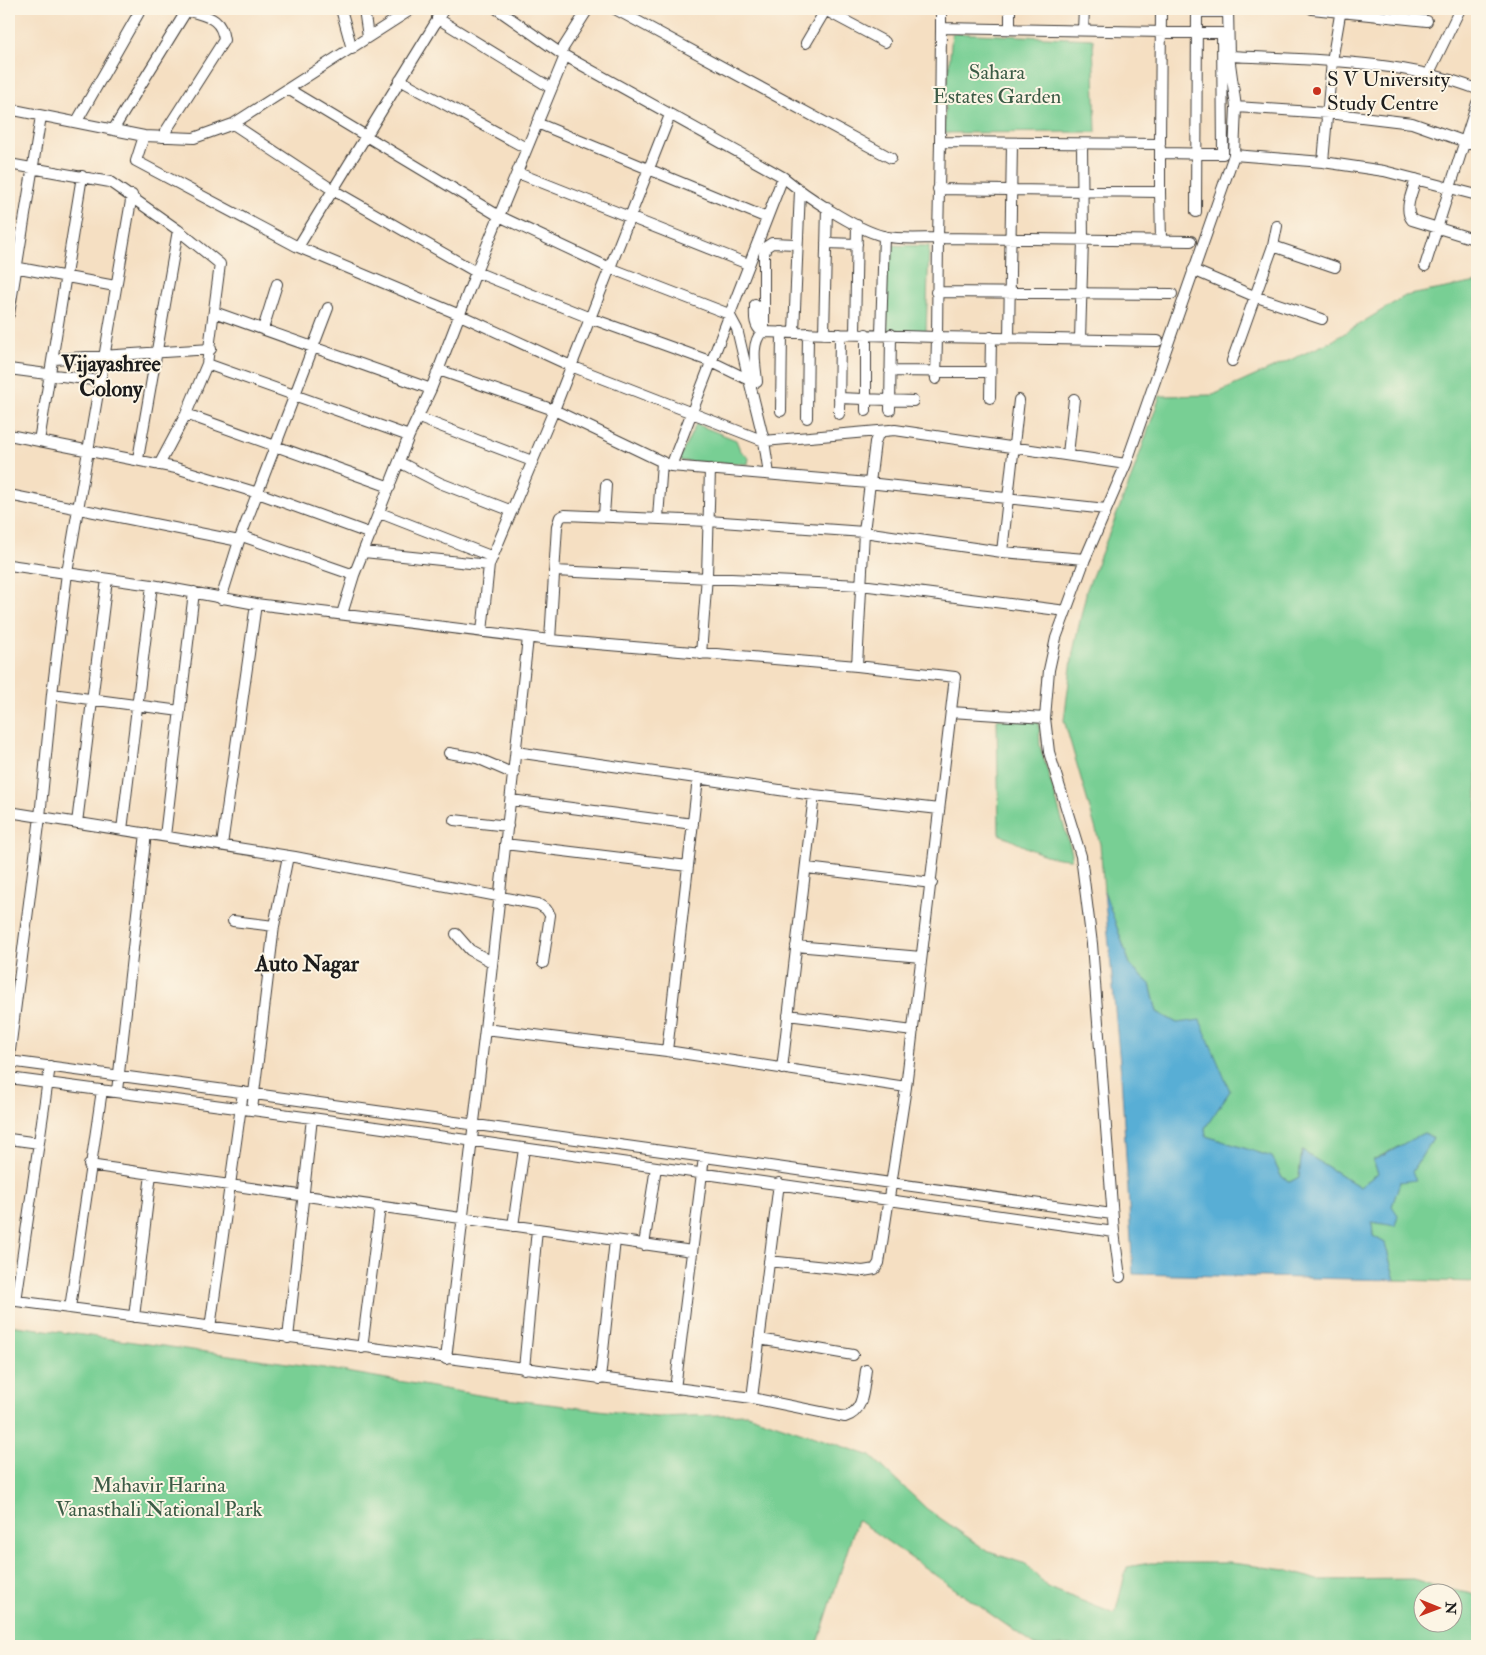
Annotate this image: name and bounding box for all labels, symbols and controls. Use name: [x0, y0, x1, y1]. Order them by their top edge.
park label: Sahara Estates Garden: [933, 59, 1062, 110]
place label: S V University Study Centre: [1327, 66, 1451, 117]
marker: S V University Study Centre: [1311, 85, 1323, 97]
district label: Vijayashree Colony: [60, 350, 161, 404]
district label: Auto Nagar: [254, 950, 360, 979]
park label: Mahavir Harina Vanasthali National Park: [55, 1472, 263, 1523]
north arrow: [1414, 1582, 1464, 1632]
text: N: [1442, 1601, 1459, 1615]

